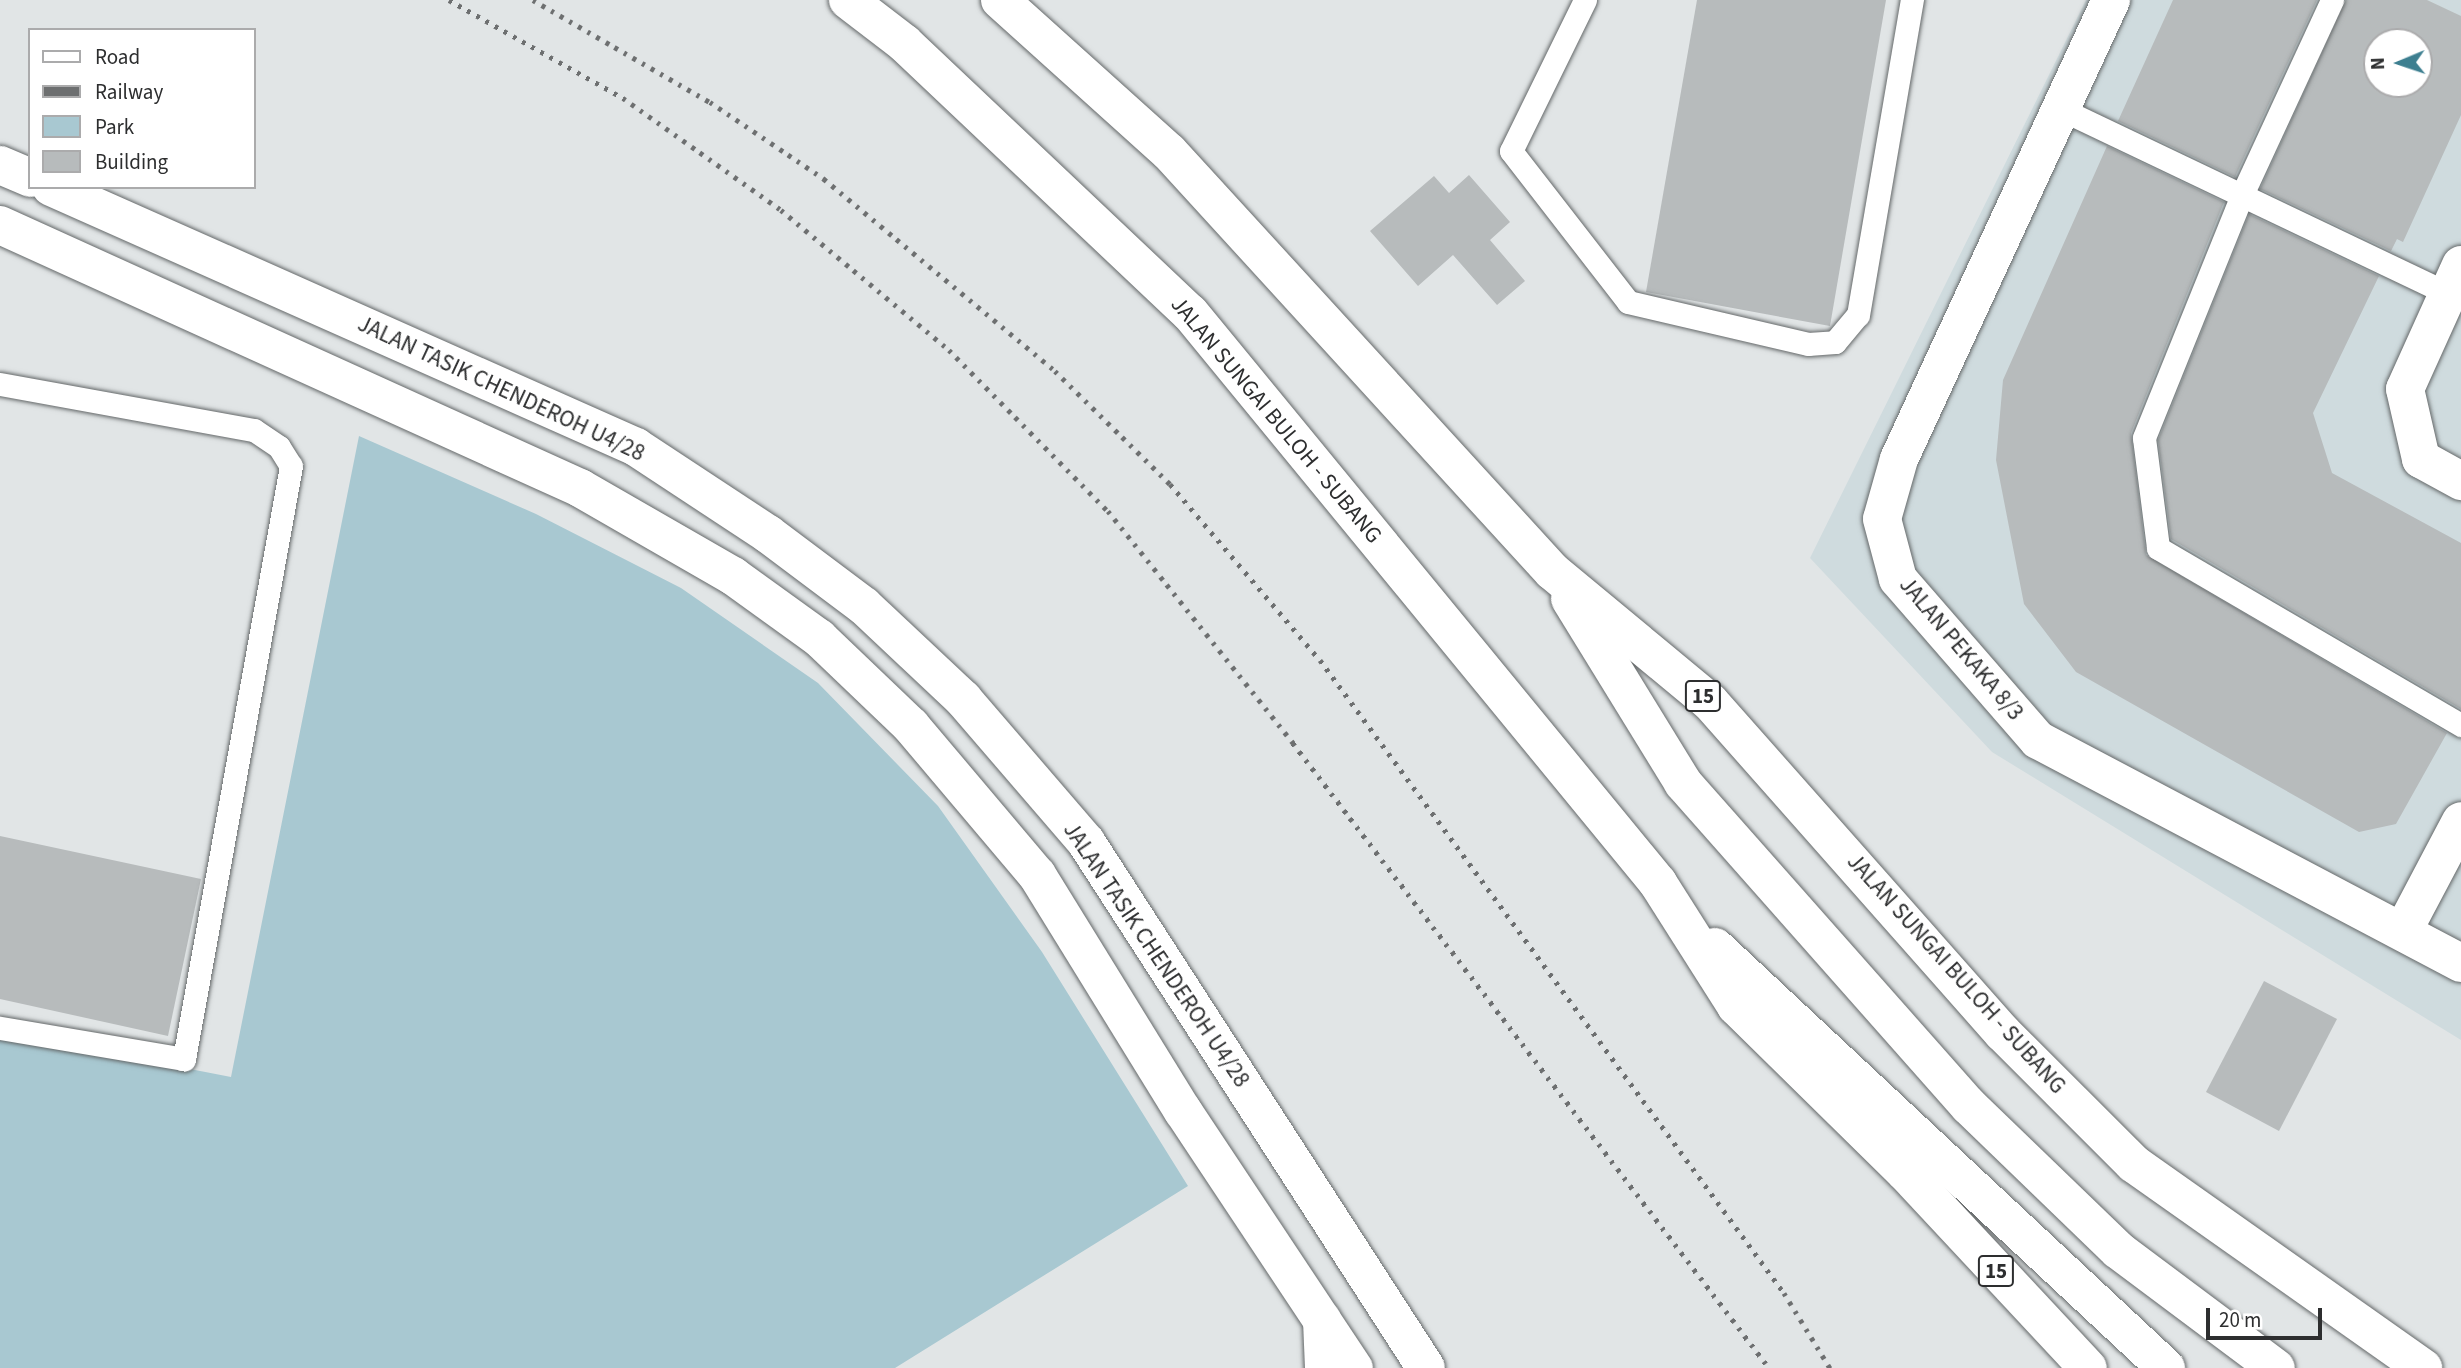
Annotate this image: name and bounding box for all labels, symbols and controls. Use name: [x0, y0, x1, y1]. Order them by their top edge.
legend: [28, 28, 256, 189]
north arrow: [2363, 28, 2433, 98]
text: Road: [95, 42, 140, 72]
text: N: [2365, 57, 2392, 70]
text: Railway: [95, 77, 163, 107]
text: Park: [95, 112, 134, 142]
text: Building: [95, 147, 168, 177]
street label: JALAN SUNGAI BULOH - SUBANG: [1165, 291, 1387, 549]
street label: JALAN TASIK CHENDEROH U4/28: [353, 310, 649, 468]
street label: JALAN PEKAKA 8/3: [1893, 572, 2029, 726]
road number: 15: [1684, 678, 1722, 714]
street label: JALAN TASIK CHENDEROH U4/28: [1057, 817, 1255, 1093]
street label: JALAN SUNGAI BULOH - SUBANG: [1841, 848, 2071, 1100]
road number: 15: [1977, 1254, 2015, 1288]
scale bar: [2209, 1294, 2324, 1338]
text: 20 m: [2219, 1305, 2261, 1335]

